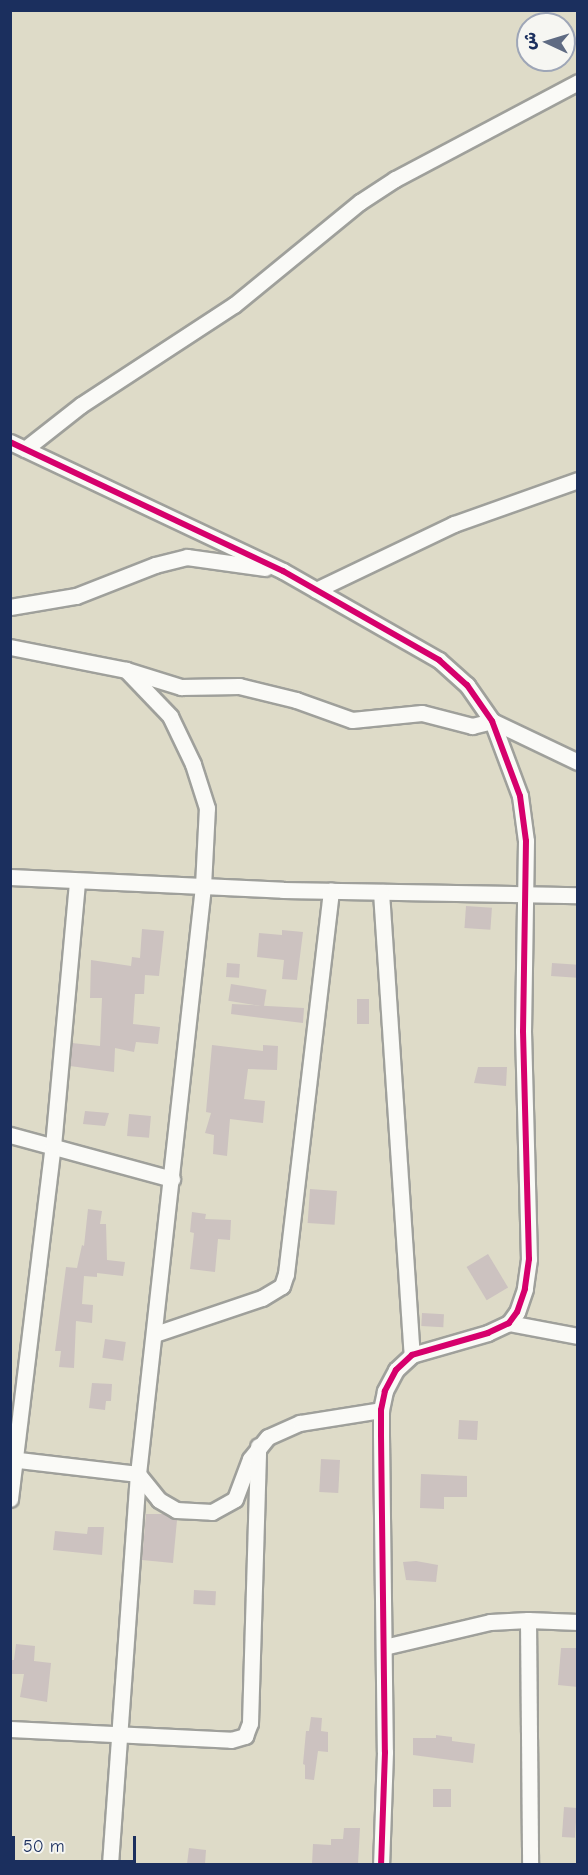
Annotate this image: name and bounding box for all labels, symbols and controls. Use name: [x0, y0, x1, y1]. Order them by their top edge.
north arrow: [516, 12, 576, 72]
text: ش: [520, 31, 540, 50]
scale bar: [15, 1824, 140, 1862]
text: 50 m: [23, 1836, 65, 1857]

